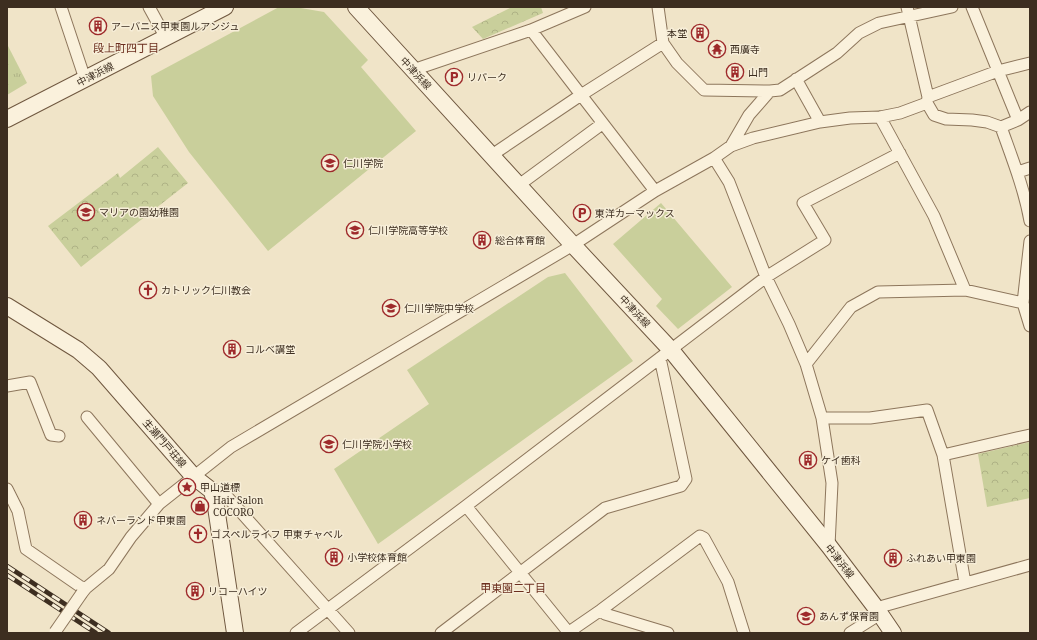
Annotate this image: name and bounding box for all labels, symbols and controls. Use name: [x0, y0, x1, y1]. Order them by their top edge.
building icon: アーバニス甲東園ルアンジュ: [88, 16, 108, 36]
place label: アーバニス甲東園ルアンジュ: [111, 19, 239, 33]
building icon: 本堂: [690, 23, 710, 43]
place label: 本堂: [667, 26, 687, 40]
temple icon: 西廣寺: [707, 39, 727, 59]
district label: 段上町四丁目: [93, 40, 159, 55]
place label: 西廣寺: [730, 42, 760, 56]
street label: 中津浜線: [397, 54, 435, 92]
street label: 中津浜線: [74, 59, 116, 89]
building icon: 山門: [725, 62, 745, 82]
place label: 山門: [748, 65, 768, 79]
parking icon: リパーク: [444, 67, 464, 87]
place label: リパーク: [467, 70, 507, 84]
school or university icon: 仁川学院: [320, 153, 340, 173]
place label: 仁川学院: [343, 156, 383, 170]
school or university icon: マリアの園幼稚園: [76, 202, 96, 222]
parking icon: 東洋カーマックス: [572, 203, 592, 223]
place label: マリアの園幼稚園: [99, 205, 179, 219]
place label: 東洋カーマックス: [595, 206, 675, 220]
school or university icon: 仁川学院高等学校: [345, 220, 365, 240]
place label: 仁川学院高等学校: [368, 223, 448, 237]
building icon: 総合体育館: [472, 230, 492, 250]
place label: 総合体育館: [495, 233, 545, 247]
church icon: カトリック仁川教会: [138, 280, 158, 300]
place label: カトリック仁川教会: [161, 283, 251, 297]
street label: 中津浜線: [616, 292, 654, 330]
school or university icon: 仁川学院中学校: [381, 298, 401, 318]
place label: 仁川学院中学校: [404, 301, 474, 315]
building icon: コルベ講堂: [222, 339, 242, 359]
place label: コルベ講堂: [245, 342, 295, 356]
street label: 生瀬門戸荘線: [140, 416, 190, 470]
school or university icon: 仁川学院小学校: [319, 434, 339, 454]
place label: 仁川学院小学校: [342, 437, 412, 451]
building icon: ケイ歯科: [798, 450, 818, 470]
place label: ケイ歯科: [821, 453, 861, 467]
place icon: 甲山道標: [177, 477, 197, 497]
place label: 甲山道標: [200, 480, 240, 494]
place label: Hair Salon COCORO: [213, 493, 264, 519]
shop icon: Hair Salon COCORO: [190, 496, 210, 516]
building icon: ネバーランド甲東園: [73, 510, 93, 530]
place label: ネバーランド甲東園: [96, 513, 186, 527]
church icon: ゴスペルライフ 甲東チャペル: [188, 524, 208, 544]
place label: ゴスペルライフ 甲東チャペル: [211, 527, 343, 541]
street label: 中津浜線: [822, 541, 858, 581]
building icon: 小学校体育館: [324, 547, 344, 567]
building icon: ふれあい甲東園: [883, 548, 903, 568]
place label: 小学校体育館: [347, 550, 407, 564]
place label: ふれあい甲東園: [906, 551, 976, 565]
district label: 甲東園二丁目: [480, 580, 546, 595]
building icon: リコーハイツ: [185, 581, 205, 601]
place label: リコーハイツ: [208, 584, 268, 598]
school or university icon: あんず保育園: [796, 606, 816, 626]
place label: あんず保育園: [819, 609, 879, 623]

